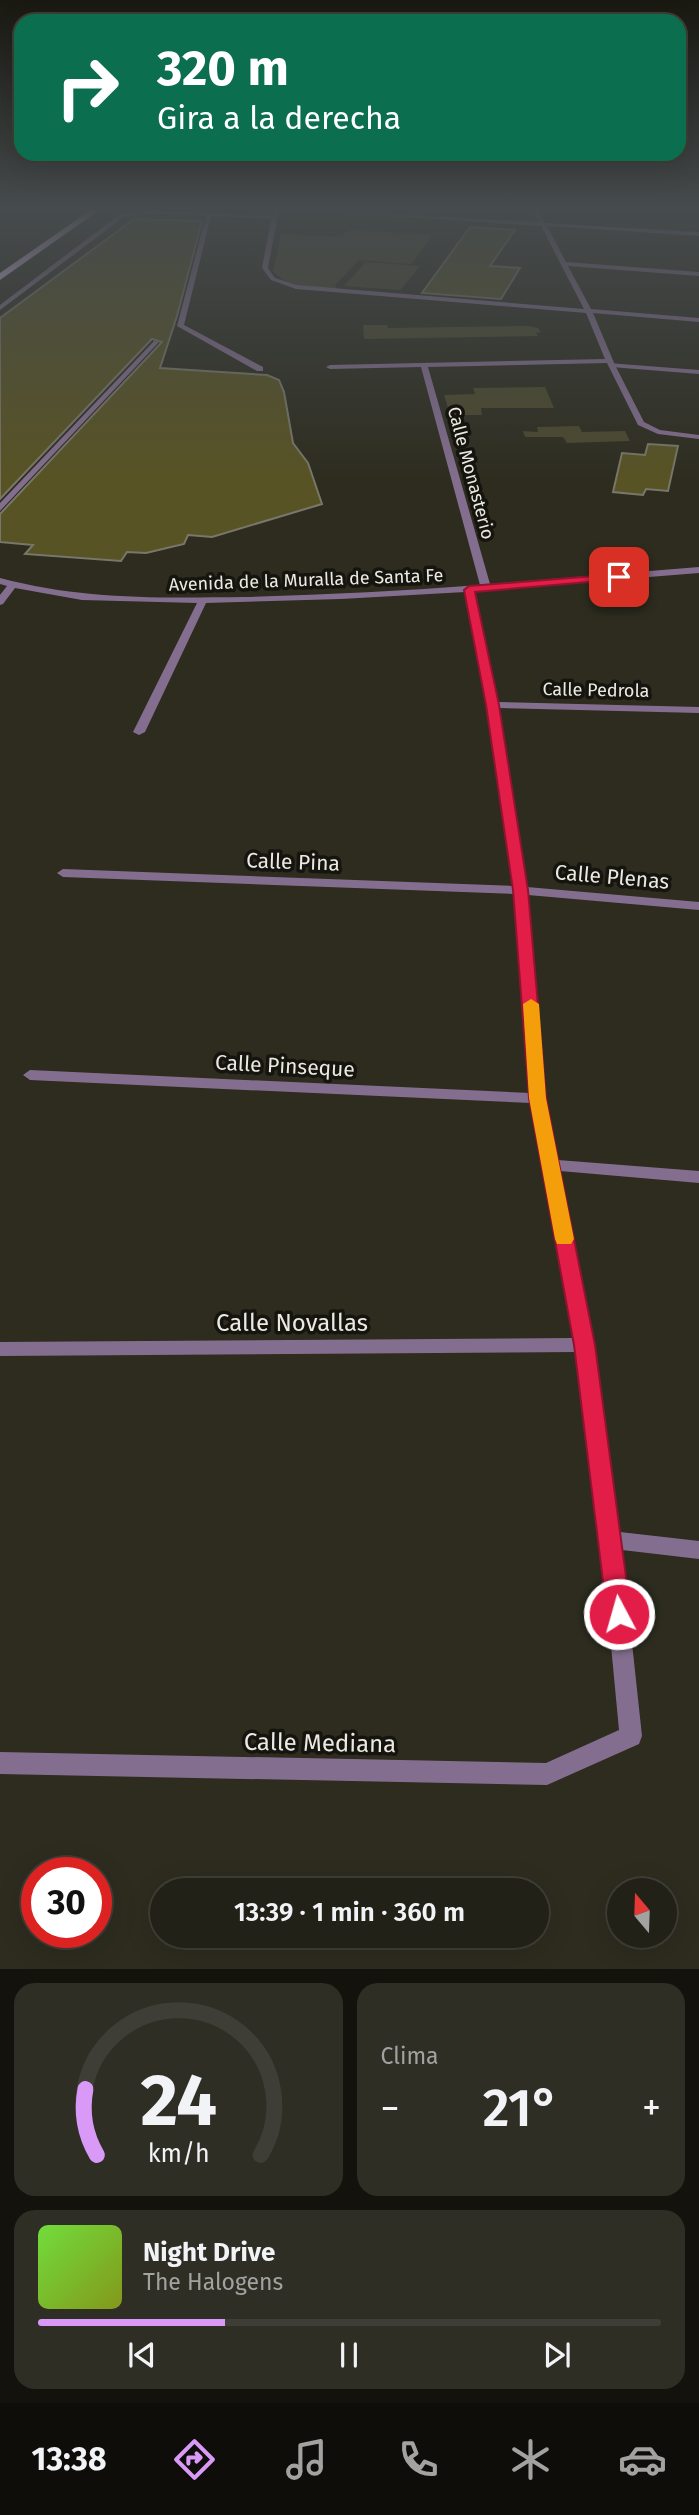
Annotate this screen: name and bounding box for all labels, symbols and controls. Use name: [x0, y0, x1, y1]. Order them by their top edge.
text: 320 m: [157, 39, 289, 98]
icon: right: [42, 42, 133, 133]
text: Gira a la derecha: [157, 99, 401, 137]
street label: Calle Monasterio: [443, 404, 499, 542]
pin: [589, 547, 649, 607]
icon: arrive: [600, 558, 638, 596]
street label: Avenida de la Muralla de Santa Fe: [168, 564, 444, 596]
street label: Calle Pedrola: [542, 678, 650, 702]
street label: Calle Pina: [246, 847, 340, 877]
street label: Calle Plenas: [554, 859, 670, 895]
street label: Calle Pinseque: [214, 1049, 356, 1083]
street label: Calle Novallas: [216, 1309, 368, 1337]
position arrow: [582, 1577, 656, 1651]
street label: Calle Mediana: [244, 1728, 396, 1758]
speed limit sign: 30: [21, 1857, 112, 1948]
north arrow: [607, 1878, 677, 1948]
map controls: [607, 1878, 677, 1948]
text: 13:39 · 1 min · 360 m: [234, 1897, 465, 1928]
text: Clima: [381, 2042, 439, 2070]
text: 24: [140, 2058, 217, 2145]
text: 21°: [483, 2077, 559, 2140]
text: −: [381, 2085, 400, 2131]
text: +: [642, 2085, 661, 2131]
text: km/h: [147, 2139, 209, 2169]
text: Night Drive: [143, 2237, 275, 2268]
text: The Halogens: [143, 2268, 283, 2296]
icon: previous: [123, 2336, 161, 2374]
icon: pause: [330, 2336, 368, 2374]
icon: next: [538, 2336, 576, 2374]
icon: directions: [170, 2435, 219, 2484]
icon: music: [282, 2435, 331, 2484]
icon: phone: [394, 2435, 443, 2484]
icon: climate: [506, 2435, 555, 2484]
icon: car: [618, 2435, 667, 2484]
text: 13:38: [32, 2440, 107, 2478]

